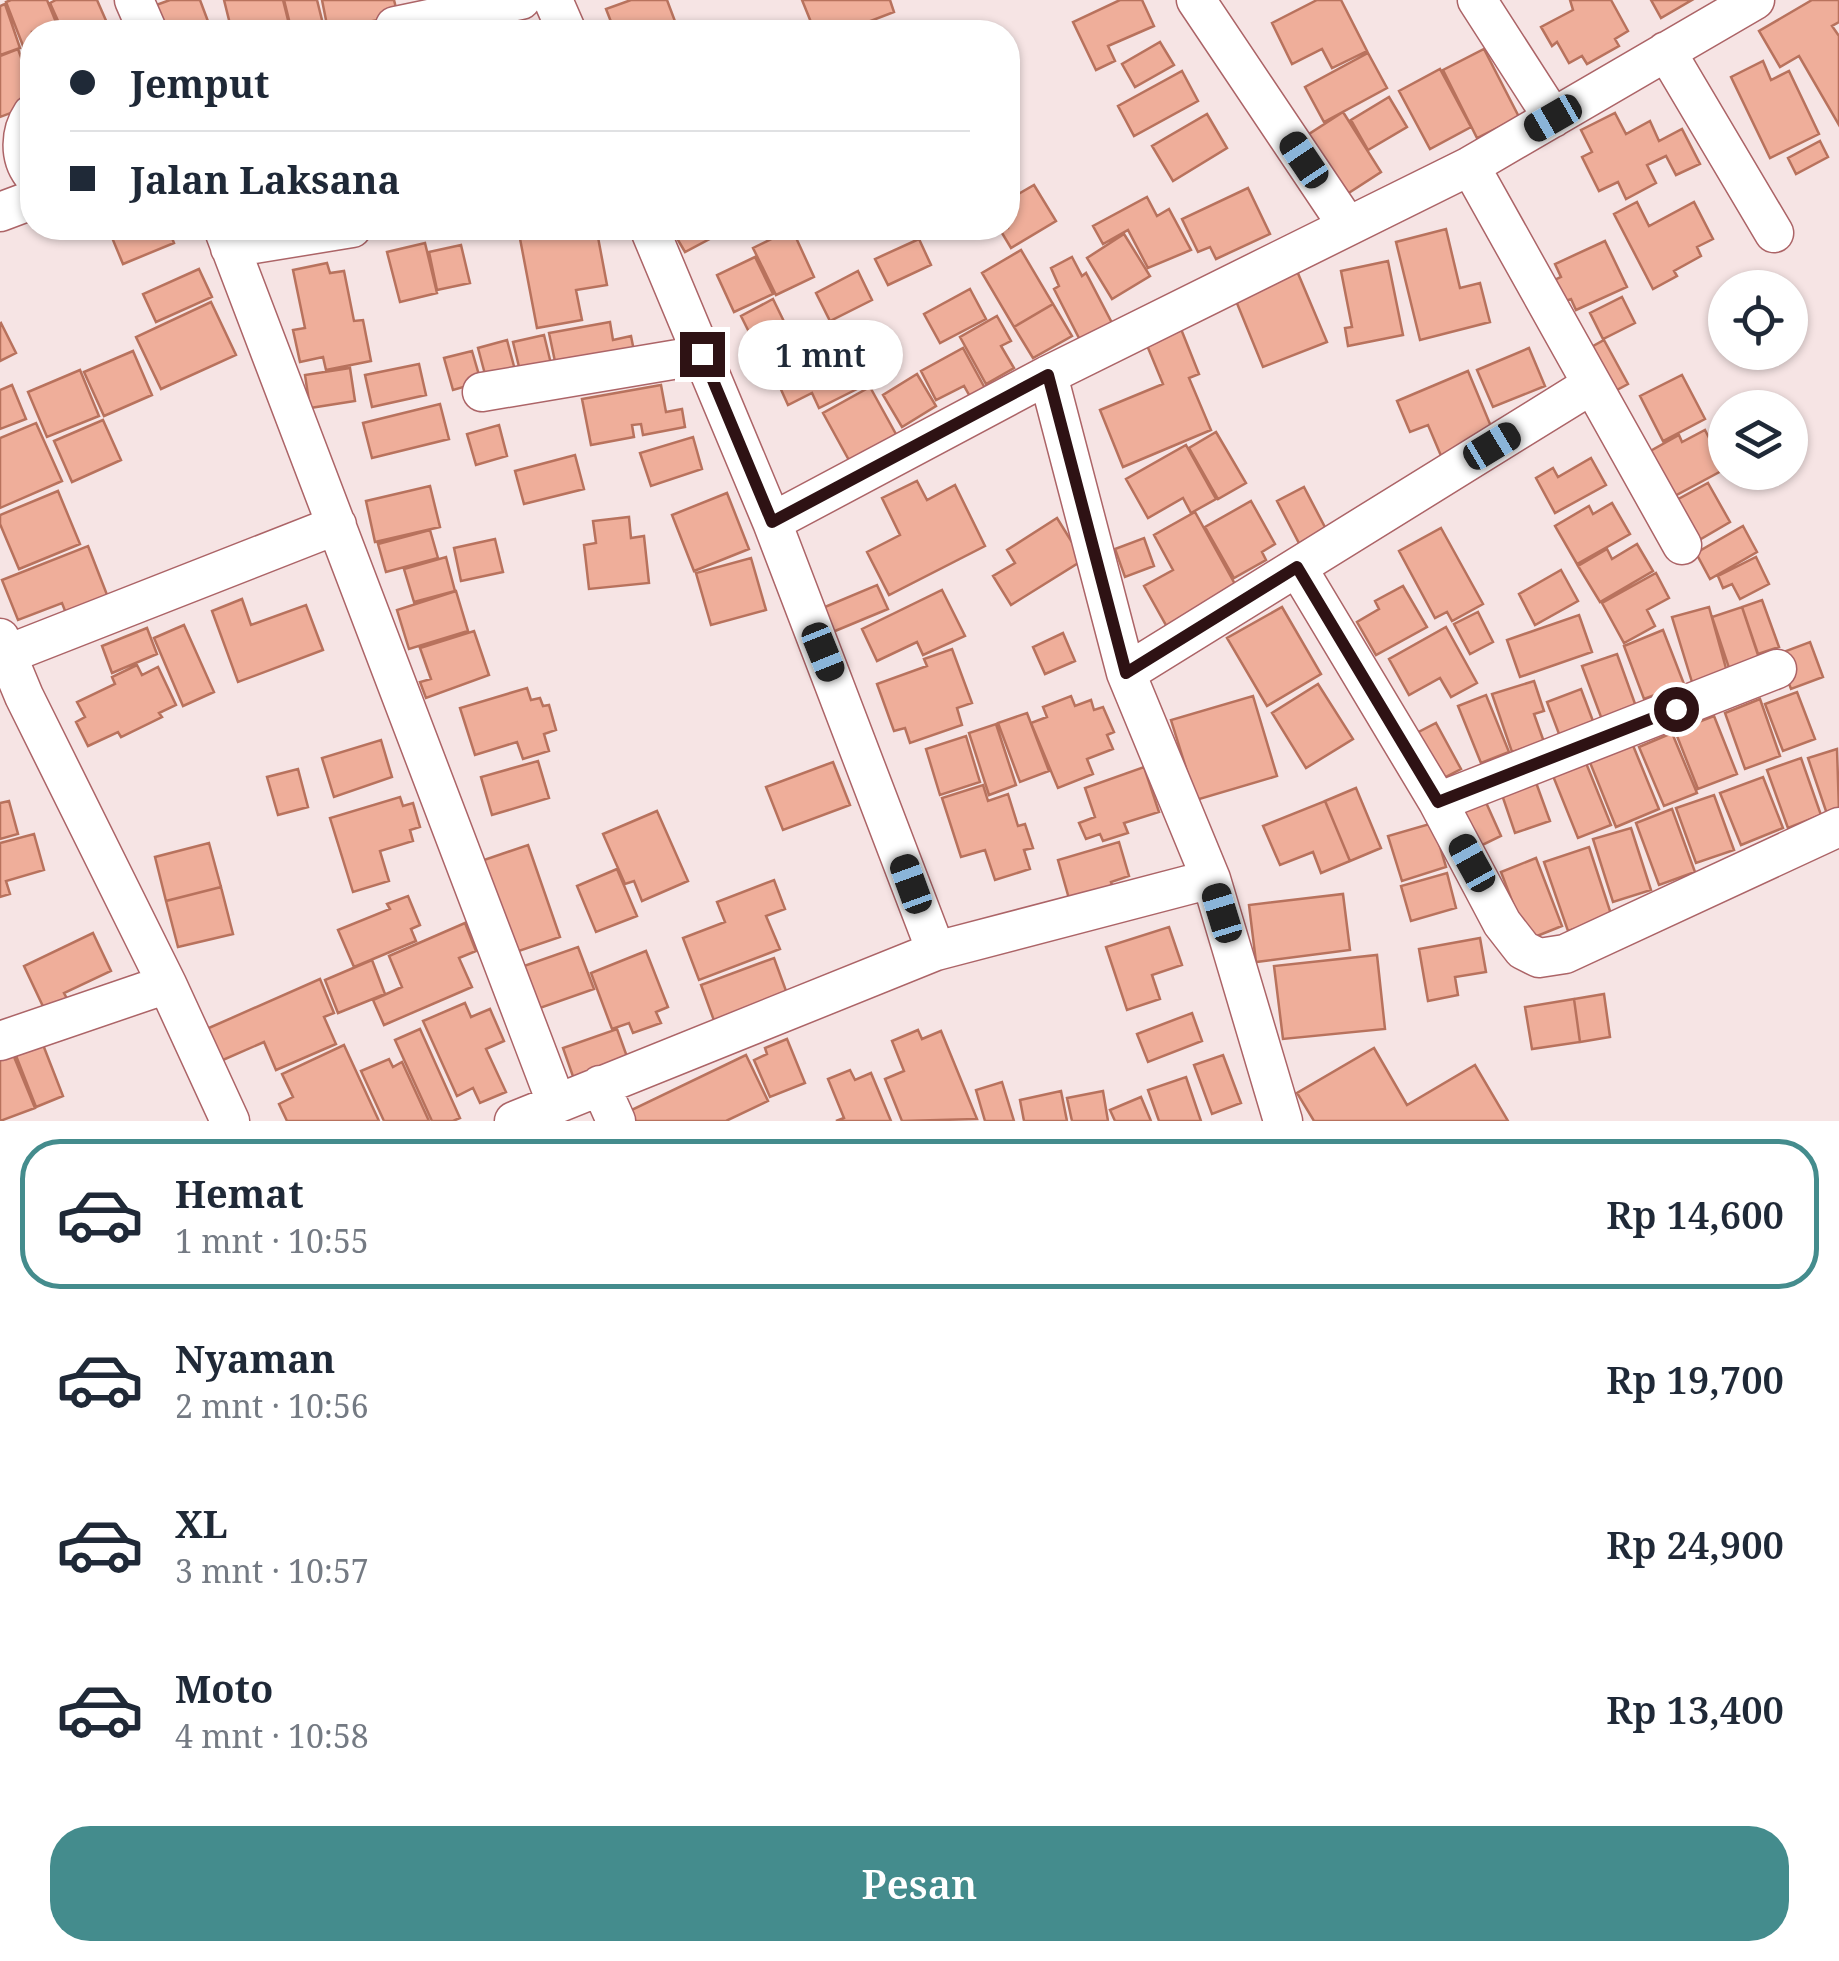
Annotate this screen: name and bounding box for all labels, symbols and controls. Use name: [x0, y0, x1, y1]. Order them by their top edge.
text: Jemput: [130, 57, 270, 109]
car: [1520, 90, 1586, 146]
car: [1275, 127, 1333, 193]
text: Jalan Laksana: [130, 153, 400, 205]
map controls: [1708, 270, 1808, 490]
button: locate: [1708, 270, 1808, 370]
callout: 1 mnt: [737, 319, 902, 389]
route end: [680, 332, 725, 377]
text: 1 mnt: [775, 333, 866, 376]
button: layers: [1708, 390, 1808, 490]
car: [1459, 418, 1525, 474]
car: [798, 619, 848, 685]
route start: [1654, 687, 1699, 732]
car: [1444, 829, 1500, 897]
car: [887, 851, 935, 917]
car: [1199, 880, 1245, 946]
text: Hemat: [175, 1167, 304, 1219]
icon: car: [55, 1169, 145, 1259]
text: Rp 14,600: [1606, 1188, 1784, 1240]
text: 1 mnt · 10:55: [175, 1219, 369, 1262]
text: Nyaman: [175, 1332, 335, 1384]
icon: car: [55, 1334, 145, 1424]
text: Rp 19,700: [1606, 1353, 1784, 1405]
text: 2 mnt · 10:56: [175, 1384, 369, 1427]
text: XL: [175, 1497, 228, 1549]
icon: car: [55, 1499, 145, 1589]
text: Rp 24,900: [1606, 1518, 1784, 1570]
text: 3 mnt · 10:57: [175, 1549, 369, 1592]
text: Moto: [175, 1662, 273, 1714]
icon: car: [55, 1664, 145, 1754]
text: Rp 13,400: [1606, 1683, 1784, 1735]
text: 4 mnt · 10:58: [175, 1714, 369, 1757]
button: Pesan: [50, 1826, 1789, 1941]

